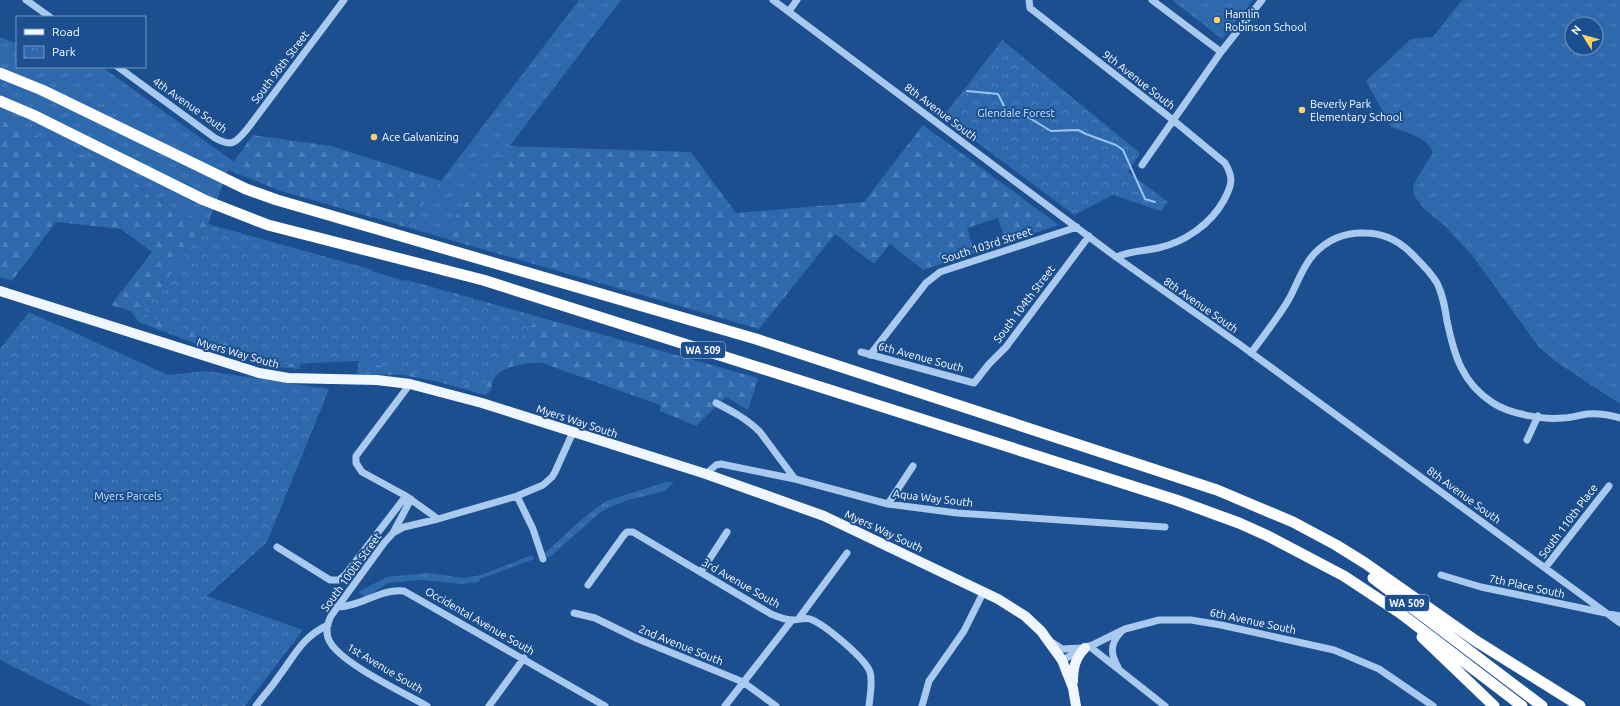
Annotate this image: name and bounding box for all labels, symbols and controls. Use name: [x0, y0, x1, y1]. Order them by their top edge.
place label: Hamlin Robinson School: [1225, 8, 1307, 33]
marker: Hamlin Robinson School: [1212, 15, 1222, 25]
legend: [16, 16, 146, 68]
north arrow: [1564, 16, 1604, 56]
text: N: [1569, 23, 1583, 37]
text: Road: [52, 25, 80, 38]
street label: South 96th Street: [249, 28, 312, 106]
text: Park: [52, 45, 76, 58]
street label: 9th Avenue South: [1101, 48, 1177, 112]
street label: 4th Avenue South: [151, 75, 229, 135]
street label: 8th Avenue South: [902, 81, 980, 143]
place label: Beverly Park Elementary School: [1310, 98, 1402, 123]
marker: Beverly Park Elementary School: [1297, 105, 1307, 115]
park label: Glendale Forest: [977, 107, 1055, 119]
place label: Ace Galvanizing: [382, 131, 459, 143]
marker: Ace Galvanizing: [369, 132, 379, 142]
street label: South 103rd Street: [940, 225, 1034, 265]
street label: South 104th Street: [991, 262, 1057, 345]
street label: 8th Avenue South: [1162, 275, 1240, 335]
street label: Myers Way South: [196, 336, 280, 370]
street label: 6th Avenue South: [877, 340, 965, 374]
road number: WA 509: [681, 342, 725, 358]
street label: Myers Way South: [535, 402, 619, 440]
street label: 8th Avenue South: [1425, 464, 1503, 526]
street label: South 110th Place: [1536, 482, 1600, 560]
street label: Aqua Way South: [892, 487, 974, 509]
park label: Myers Parcels: [94, 490, 162, 502]
street label: Myers Way South: [843, 508, 925, 554]
street label: South 100th Street: [319, 530, 384, 614]
street label: 3rd Avenue South: [700, 556, 782, 610]
street label: 7th Place South: [1488, 572, 1566, 600]
street label: Occidental Avenue South: [423, 585, 537, 657]
road number: WA 509: [1385, 595, 1429, 611]
street label: 6th Avenue South: [1209, 606, 1297, 636]
street label: 2nd Avenue South: [637, 623, 725, 667]
street label: 1st Avenue South: [345, 641, 425, 695]

